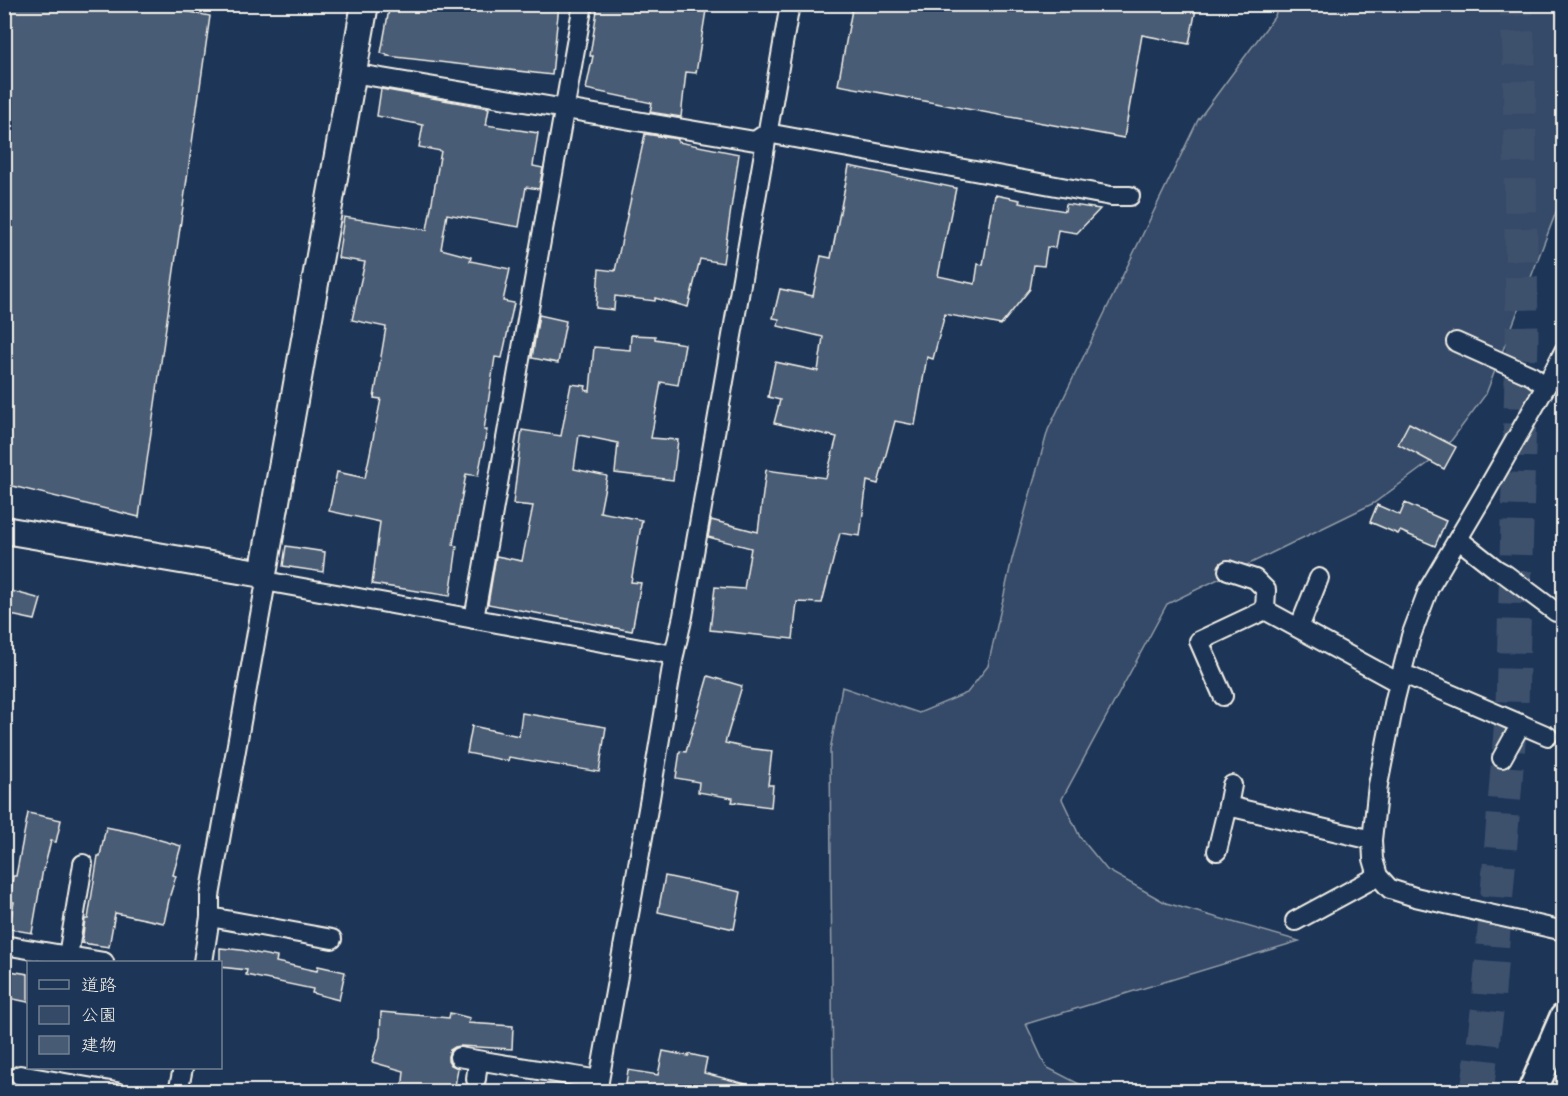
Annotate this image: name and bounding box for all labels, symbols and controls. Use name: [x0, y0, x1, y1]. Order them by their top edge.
legend: [27, 961, 222, 1069]
text: 道路: [81, 969, 117, 1001]
text: 公園: [81, 999, 117, 1031]
text: 建物: [81, 1029, 117, 1061]

